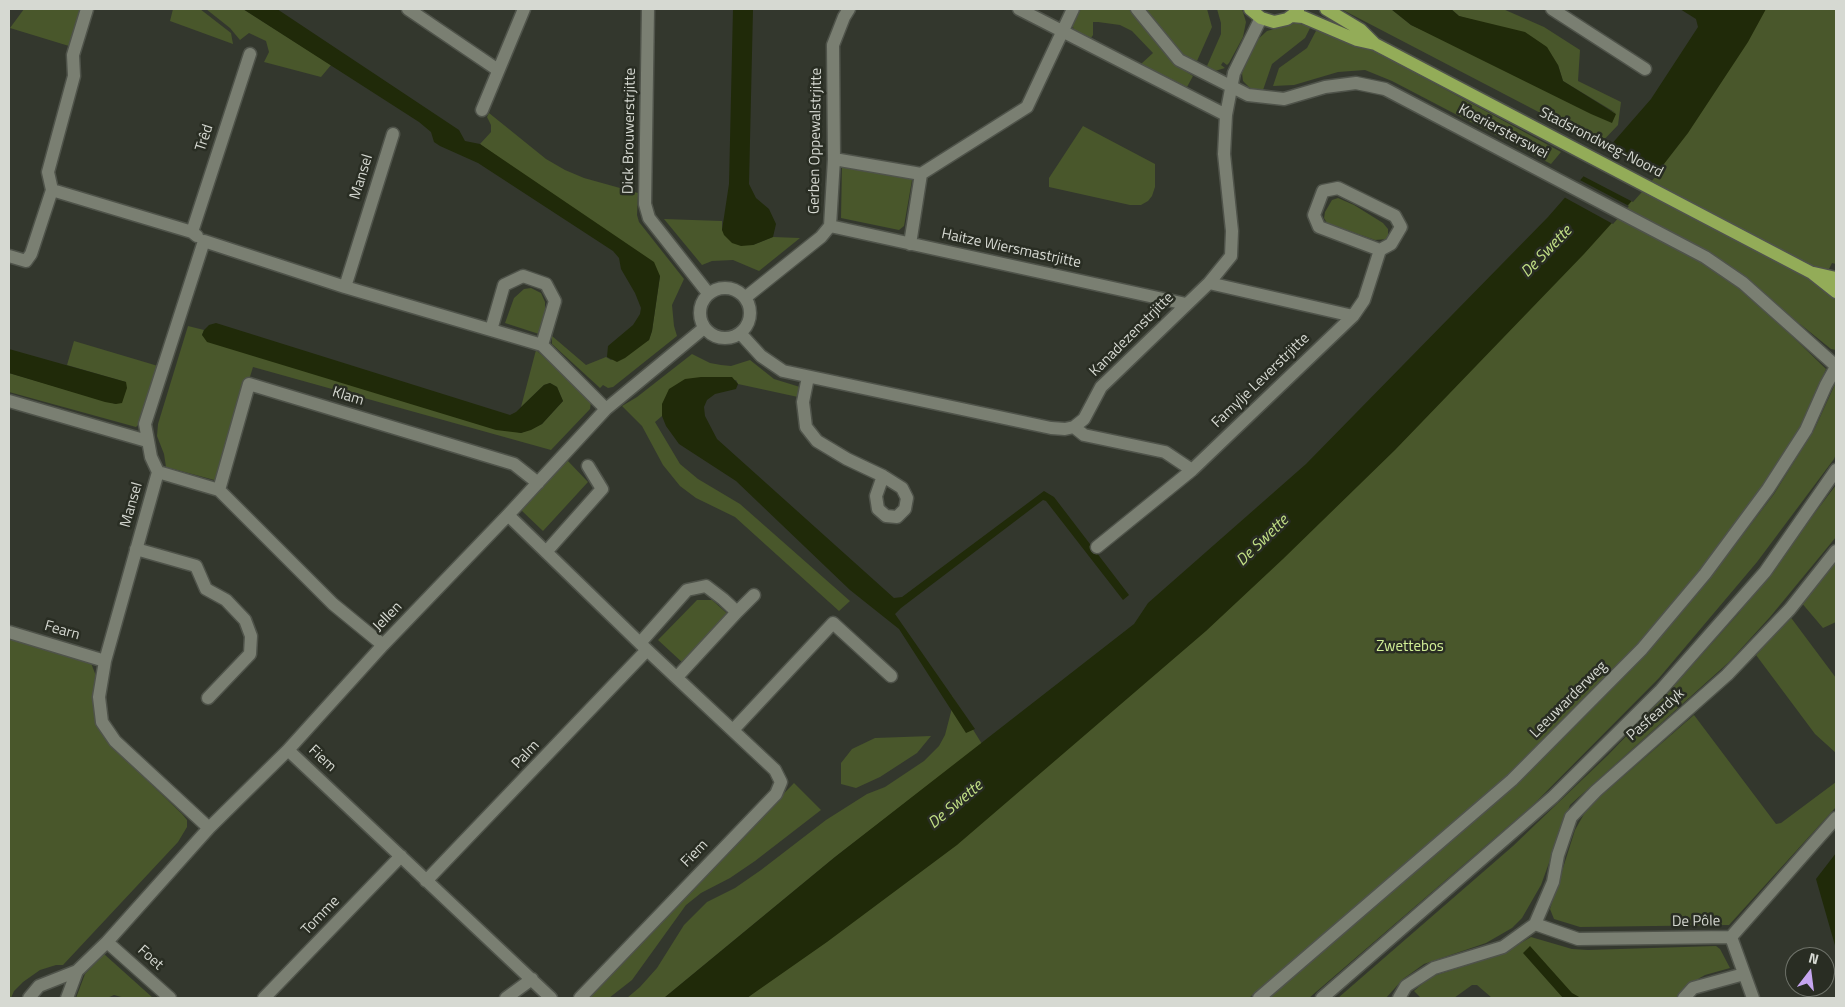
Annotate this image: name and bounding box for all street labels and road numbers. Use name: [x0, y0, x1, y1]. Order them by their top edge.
street label: Dick Brouwerstrjitte: [620, 68, 640, 194]
street label: Gerben Oppewalstrjitte: [806, 68, 826, 214]
street label: Koeriersterswei: [1455, 101, 1551, 163]
street label: Stadsrondweg-Noord: [1536, 104, 1666, 182]
street label: Trêd: [192, 122, 218, 154]
street label: Mansel: [347, 152, 377, 202]
street label: Haitze Wiersmastrjitte: [940, 225, 1082, 273]
street label: Kanadezenstrjitte: [1086, 289, 1178, 381]
street label: Famylje Leverstrjitte: [1208, 330, 1314, 432]
street label: Klam: [330, 384, 366, 410]
street label: Mansel: [117, 480, 147, 530]
street label: Jellen: [370, 598, 406, 636]
street label: Fearn: [42, 617, 82, 645]
street label: Leeuwarderweg: [1527, 658, 1611, 742]
street label: Pasfeardyk: [1623, 685, 1689, 745]
street label: Palm: [508, 737, 544, 773]
street label: Fiem: [304, 742, 340, 776]
street label: Fiem: [678, 836, 712, 872]
street label: Tomme: [298, 893, 344, 939]
street label: De Pôle: [1672, 913, 1720, 931]
street label: Foet: [133, 942, 167, 974]

